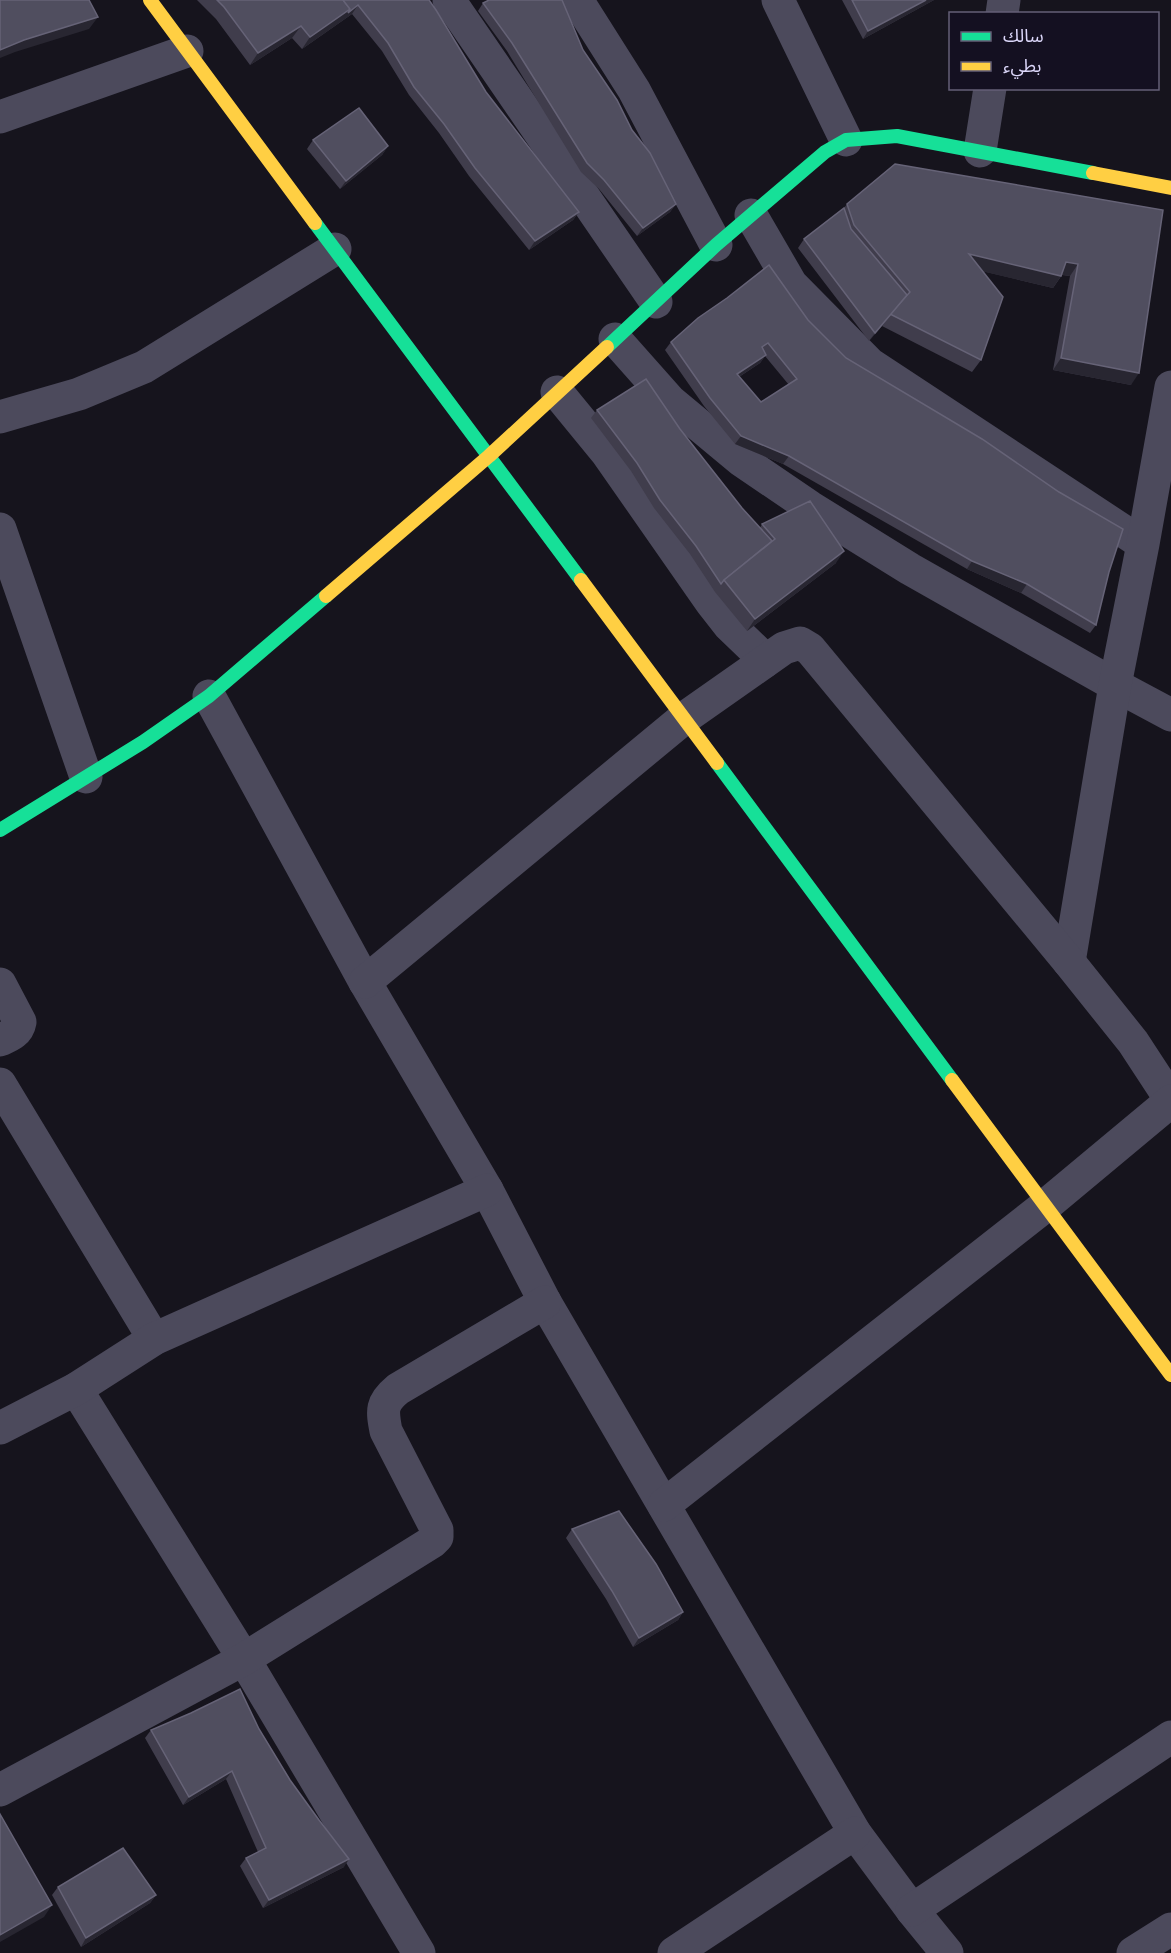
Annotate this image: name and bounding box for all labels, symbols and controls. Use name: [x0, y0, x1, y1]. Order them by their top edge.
legend: [949, 12, 1159, 90]
text: سالك: [1003, 25, 1044, 47]
text: بطيء: [1003, 55, 1041, 79]

